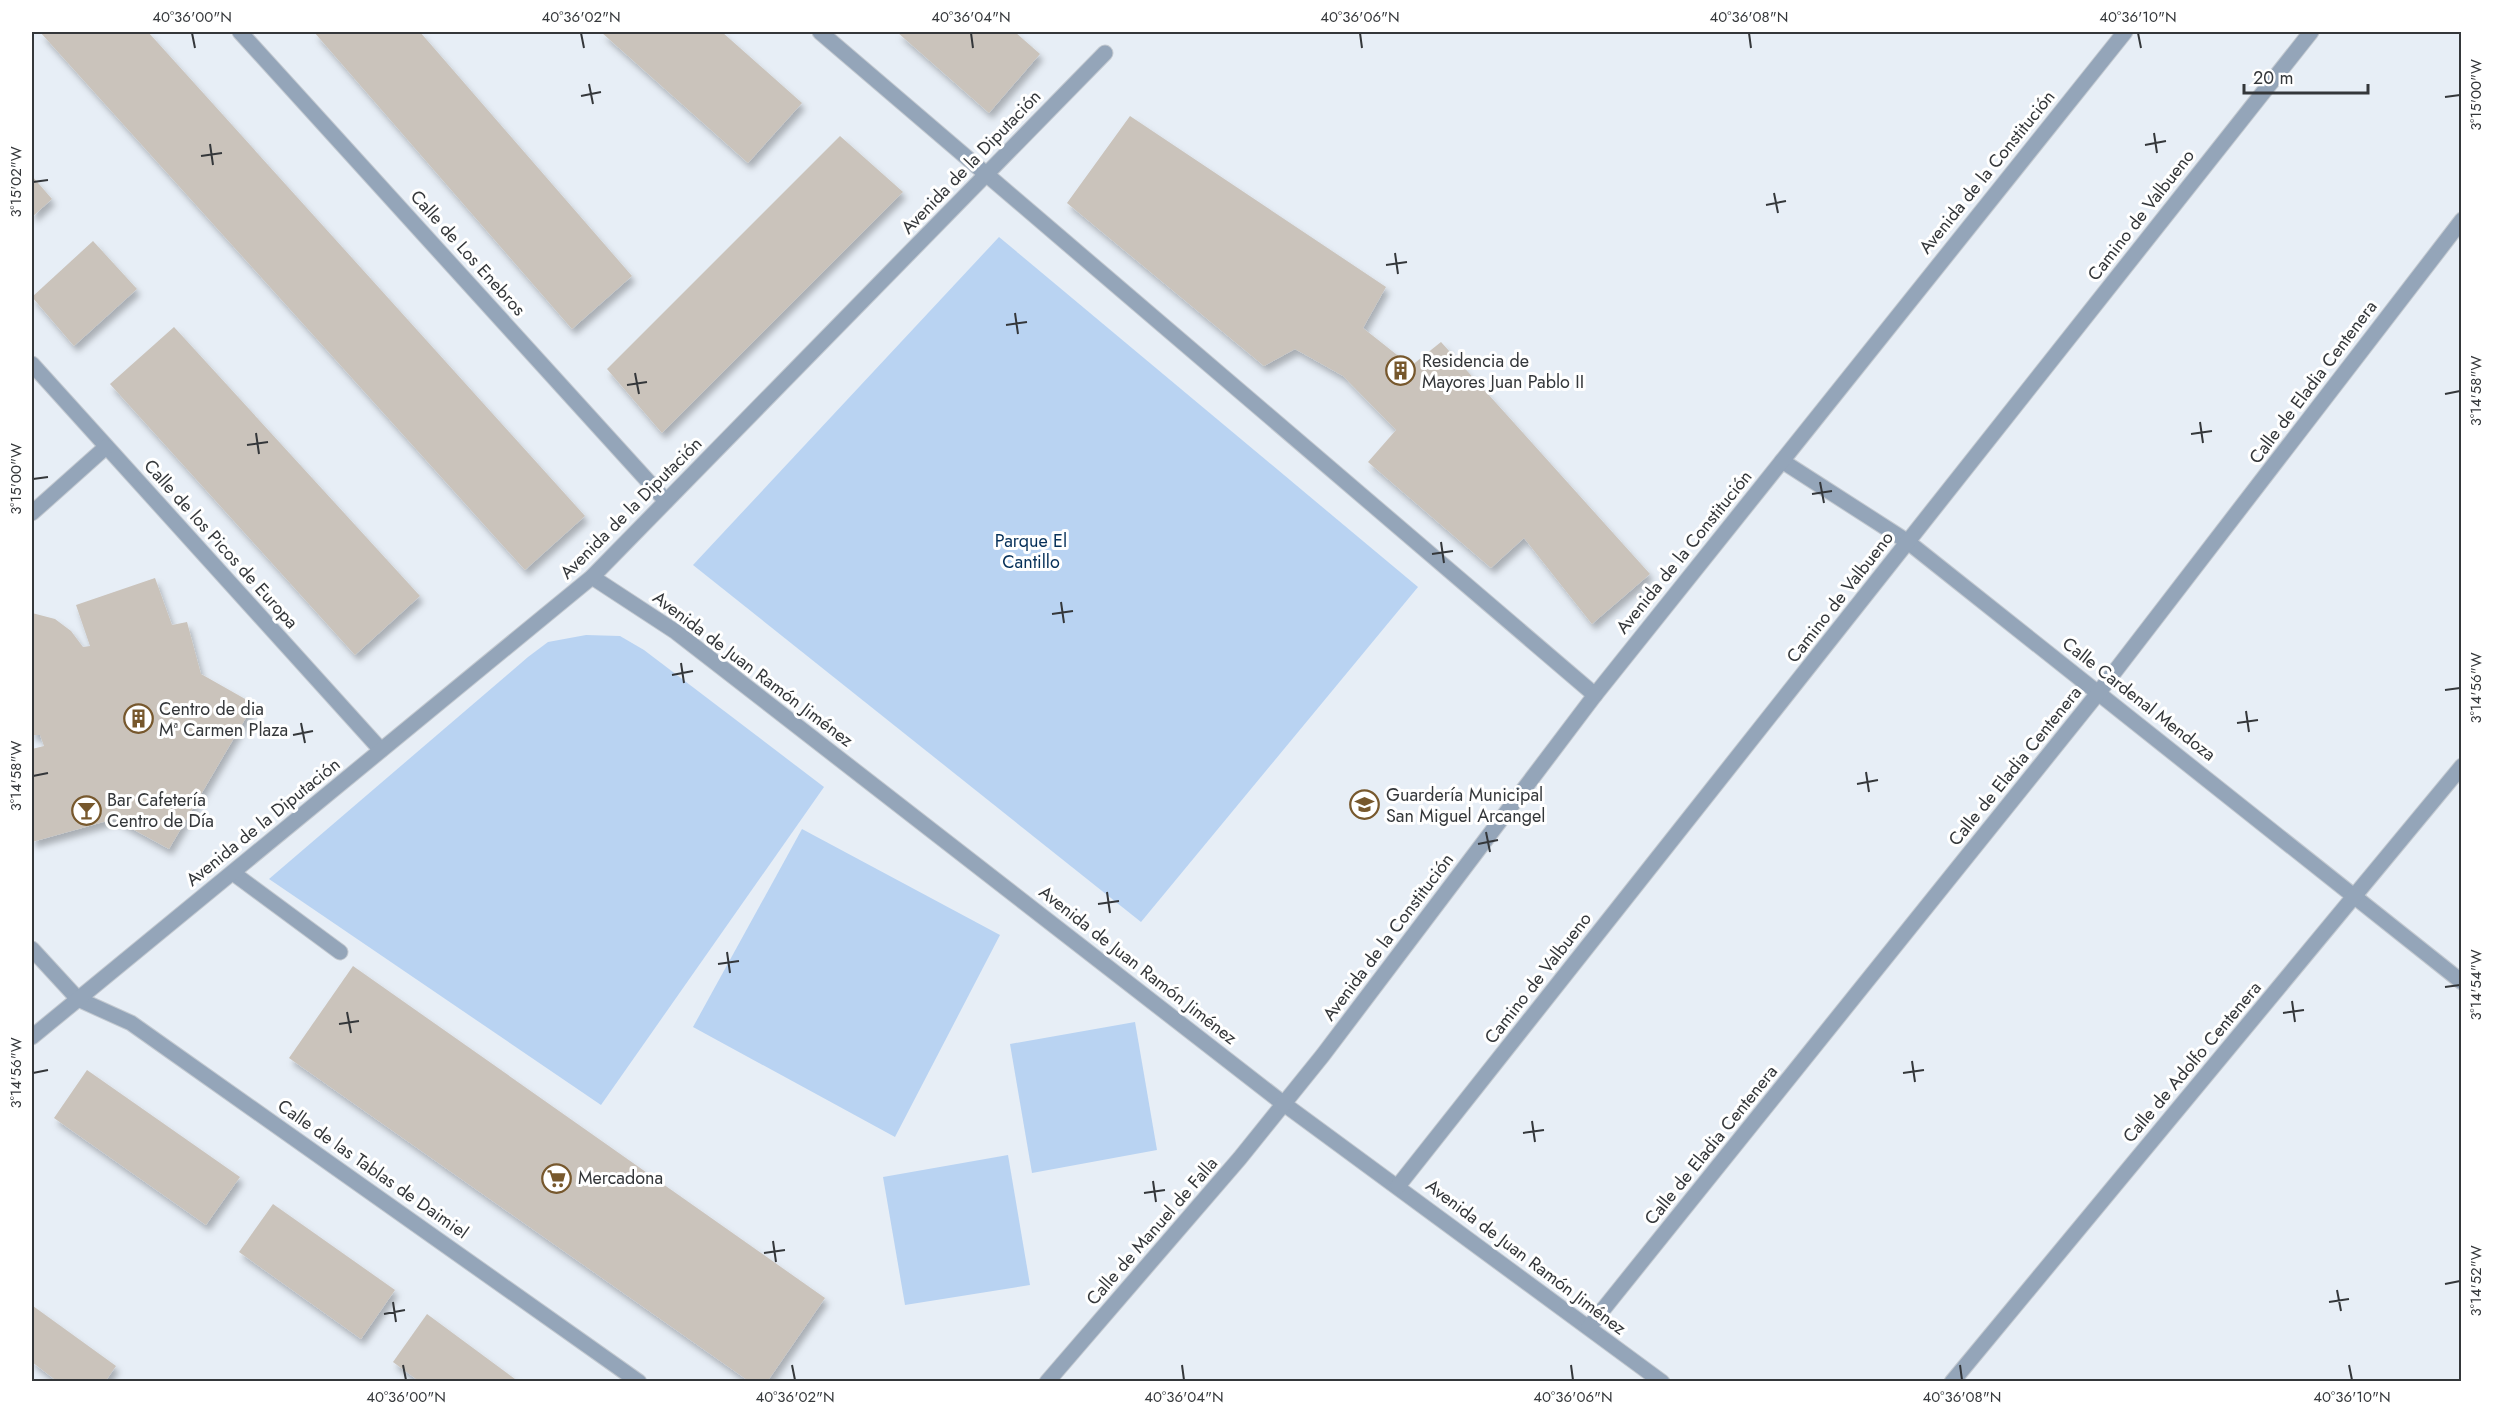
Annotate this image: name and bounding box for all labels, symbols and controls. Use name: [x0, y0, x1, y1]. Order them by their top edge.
text: 40°36'00"N: [152, 6, 232, 28]
text: 40°36'02"N: [541, 6, 621, 28]
text: 40°36'04"N: [931, 6, 1011, 28]
text: 40°36'06"N: [1320, 6, 1400, 28]
text: 40°36'08"N: [1710, 6, 1788, 28]
text: 40°36'10"N: [2099, 6, 2177, 28]
scale bar: [2244, 57, 2368, 95]
text: 3°15'00"W: [2465, 59, 2487, 131]
text: 20 m: [2253, 65, 2293, 91]
street label: Avenida de la Diputación: [895, 84, 1047, 240]
street label: Avenida de la Constitución: [1913, 85, 2061, 259]
street label: Camino de Valbueno: [2081, 144, 2201, 286]
text: 3°15'02"W: [5, 146, 27, 218]
street label: Calle de Los Enebros: [404, 184, 532, 322]
street label: Calle de Eladia Centenera: [2243, 295, 2383, 469]
place label: Residencia de Mayores Juan Pablo II: [1422, 348, 1584, 395]
building icon: Residencia de Mayores Juan Pablo II: [1385, 355, 1417, 387]
text: 3°14'58"W: [2465, 356, 2487, 426]
street label: Avenida de la Diputación: [554, 431, 708, 585]
text: 3°15'00"W: [5, 443, 27, 515]
street label: Calle de los Picos de Europa: [138, 454, 304, 634]
street label: Avenida de la Constitución: [1610, 465, 1758, 639]
street label: Camino de Valbueno: [1780, 526, 1900, 668]
park label: Parque El Cantillo: [995, 528, 1067, 575]
street label: Avenida de Juan Ramón Jiménez: [647, 585, 859, 754]
street label: Calle Cardenal Mendoza: [2057, 631, 2221, 767]
text: 3°14'56"W: [2465, 652, 2487, 724]
street label: Calle de Eladia Centenera: [1942, 681, 2088, 851]
place label: Centro de dia Mª Carmen Plaza: [159, 696, 288, 743]
building icon: Centro de dia Mª Carmen Plaza: [122, 703, 154, 735]
text: 3°14'58"W: [5, 741, 27, 811]
street label: Avenida de la Diputación: [180, 752, 346, 892]
place label: Guardería Municipal San Miguel Arcangel: [1386, 782, 1545, 829]
place label: Bar Cafetería Centro de Día: [107, 787, 214, 834]
school or university icon: Guardería Municipal San Miguel Arcangel: [1349, 789, 1381, 821]
bar icon: Bar Cafetería Centro de Día: [70, 794, 102, 826]
street label: Avenida de la Constitución: [1316, 848, 1460, 1026]
street label: Avenida de Juan Ramón Jiménez: [1033, 879, 1243, 1051]
street label: Camino de Valbueno: [1478, 907, 1598, 1049]
text: 3°14'54"W: [2465, 949, 2487, 1021]
street label: Calle de Adolfo Centenera: [2117, 976, 2267, 1148]
text: 3°14'56"W: [5, 1037, 27, 1109]
street label: Calle de Eladia Centenera: [1638, 1060, 1784, 1230]
street label: Calle de las Tablas de Daimiel: [272, 1093, 474, 1245]
street label: Calle de Manuel de Falla: [1080, 1151, 1224, 1311]
supermarket icon: Mercadona: [541, 1162, 573, 1194]
place label: Mercadona: [578, 1165, 663, 1191]
street label: Avenida de Juan Ramón Jiménez: [1420, 1173, 1632, 1342]
text: 3°14'52"W: [2465, 1245, 2487, 1316]
text: 40°36'00"N: [366, 1386, 446, 1408]
text: 40°36'02"N: [755, 1386, 835, 1408]
text: 40°36'04"N: [1144, 1386, 1224, 1408]
text: 40°36'06"N: [1533, 1386, 1613, 1408]
text: 40°36'08"N: [1923, 1386, 2001, 1408]
text: 40°36'10"N: [2313, 1386, 2391, 1408]

